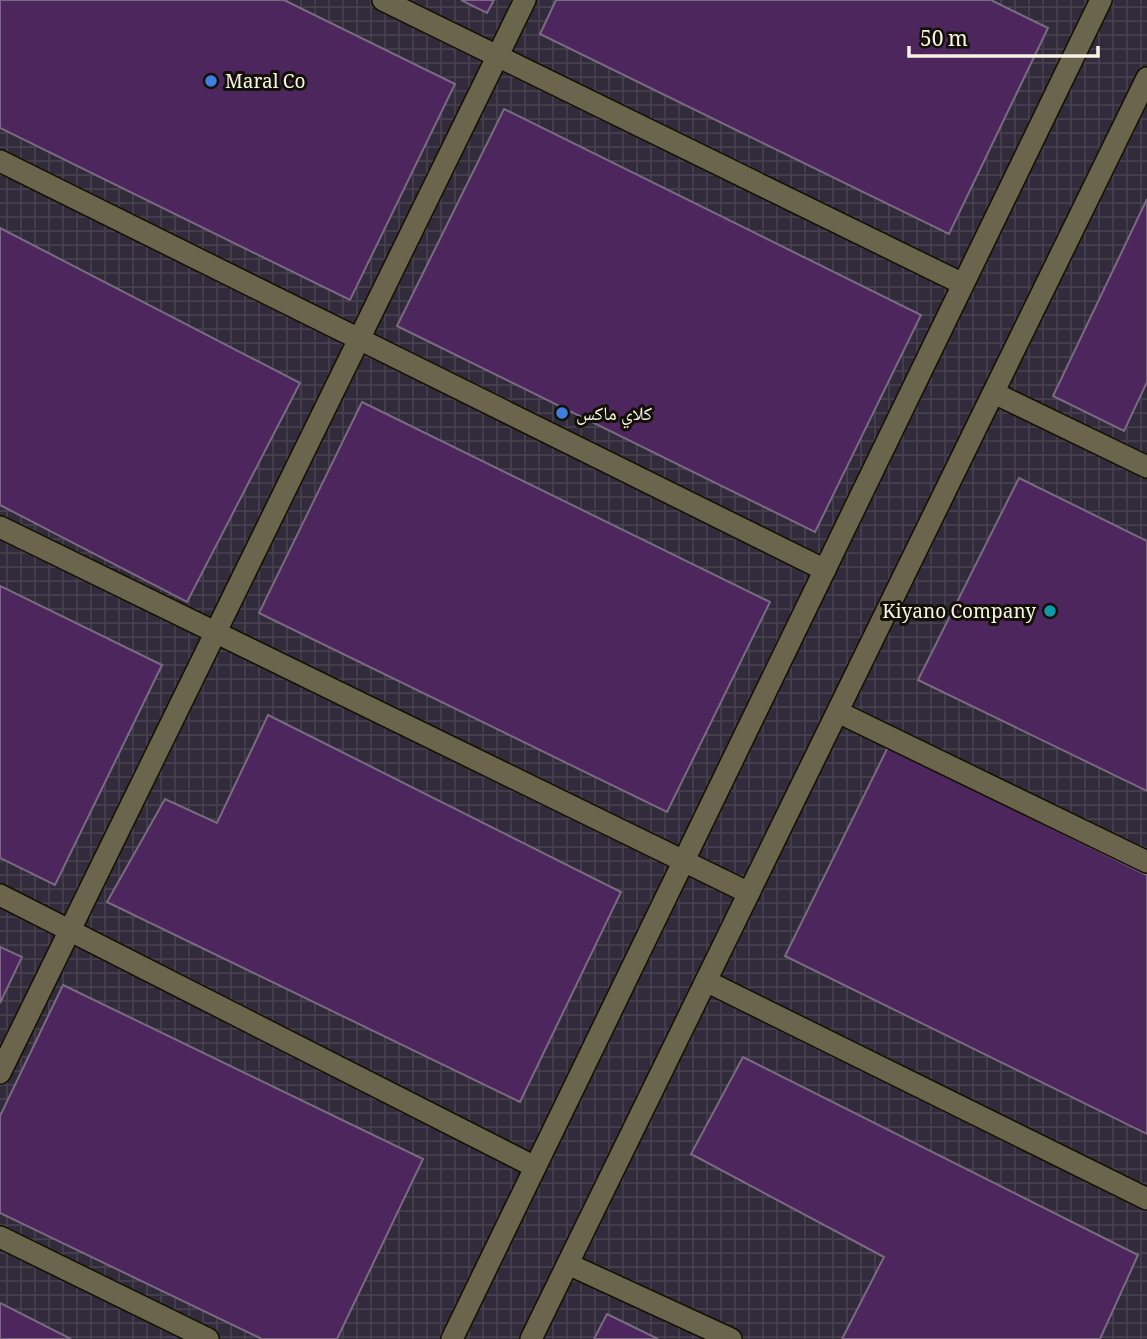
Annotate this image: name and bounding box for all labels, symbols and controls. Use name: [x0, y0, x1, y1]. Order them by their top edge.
scale bar: [909, 14, 1098, 58]
text: 50 m: [920, 24, 968, 59]
place label: Maral Co: [225, 68, 306, 100]
marker: Maral Co: [203, 73, 219, 89]
place label: كلاي ماكس: [576, 400, 652, 432]
marker: كلاي ماكس: [554, 405, 570, 421]
place label: Kiyano Company: [882, 598, 1036, 630]
marker: Kiyano Company: [1042, 603, 1058, 619]

